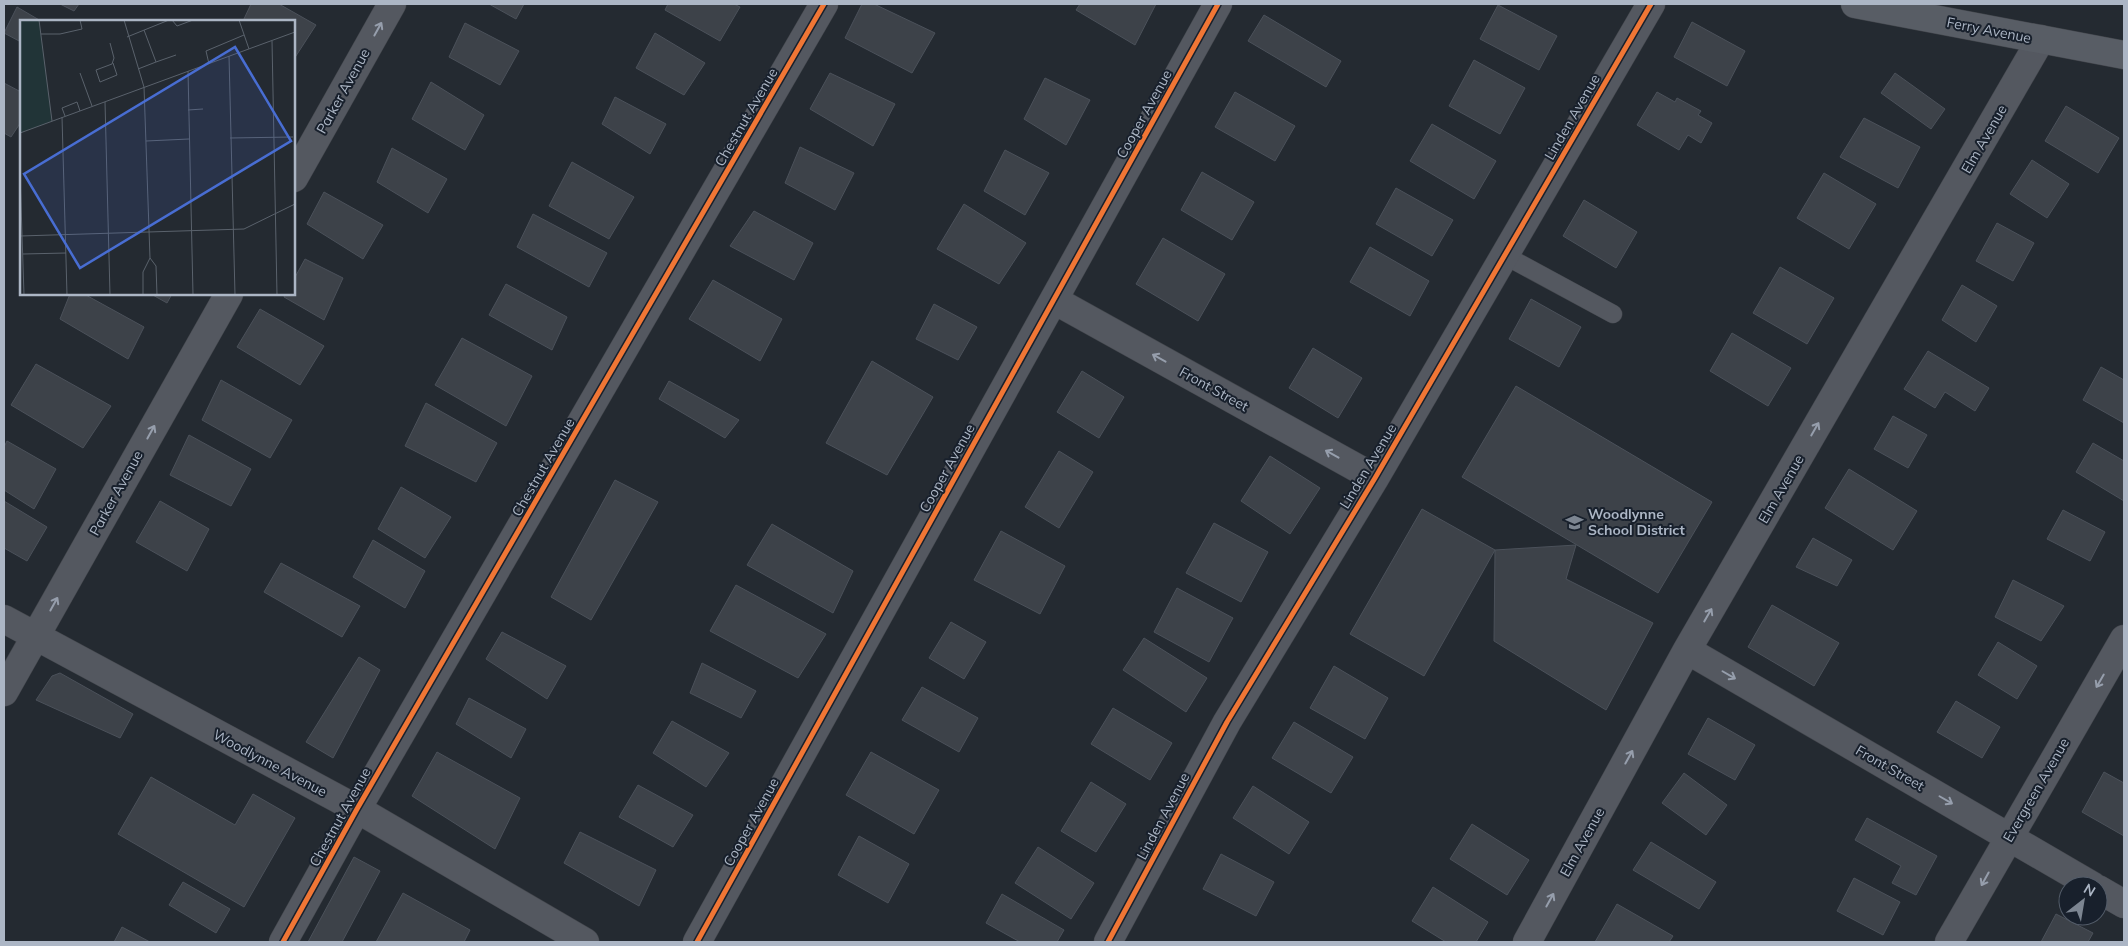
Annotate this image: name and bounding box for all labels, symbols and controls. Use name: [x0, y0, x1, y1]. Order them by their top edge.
street label: Ferry Avenue: [1945, 13, 2033, 47]
inset map: [20, 20, 295, 295]
one-way arrow: [373, 22, 383, 37]
street label: Parker Avenue: [312, 45, 374, 137]
street label: Chestnut Avenue: [711, 65, 781, 169]
street label: Cooper Avenue: [1112, 67, 1176, 161]
street label: Linden Avenue: [1540, 71, 1604, 163]
street label: Elm Avenue: [1957, 101, 2011, 177]
one-way arrow: [1153, 353, 1167, 363]
street label: Front Street: [1176, 363, 1252, 415]
street label: Chestnut Avenue: [508, 415, 578, 519]
street label: Linden Avenue: [1336, 420, 1400, 512]
street label: Cooper Avenue: [915, 421, 979, 515]
one-way arrow: [1811, 422, 1821, 437]
one-way arrow: [146, 426, 156, 440]
street label: Parker Avenue: [85, 447, 147, 539]
one-way arrow: [1325, 449, 1340, 458]
street label: Elm Avenue: [1754, 451, 1808, 527]
place label: Woodlynne School District: [1588, 505, 1685, 539]
school or university icon: Woodlynne School District: [1564, 512, 1584, 532]
one-way arrow: [49, 598, 59, 612]
one-way arrow: [1703, 608, 1713, 623]
one-way arrow: [1722, 670, 1736, 680]
one-way arrow: [2094, 673, 2104, 688]
street label: Woodlynne Avenue: [210, 725, 330, 801]
street label: Evergreen Avenue: [1999, 735, 2073, 845]
street label: Front Street: [1853, 741, 1928, 795]
one-way arrow: [1624, 750, 1634, 765]
street label: Chestnut Avenue: [305, 764, 375, 870]
street label: Linden Avenue: [1133, 769, 1193, 863]
street label: Cooper Avenue: [719, 775, 783, 869]
one-way arrow: [1938, 796, 1952, 806]
street label: Elm Avenue: [1556, 804, 1608, 880]
one-way arrow: [1980, 872, 1990, 887]
north arrow: [2058, 876, 2108, 926]
text: N: [2081, 879, 2099, 900]
one-way arrow: [1546, 893, 1556, 907]

